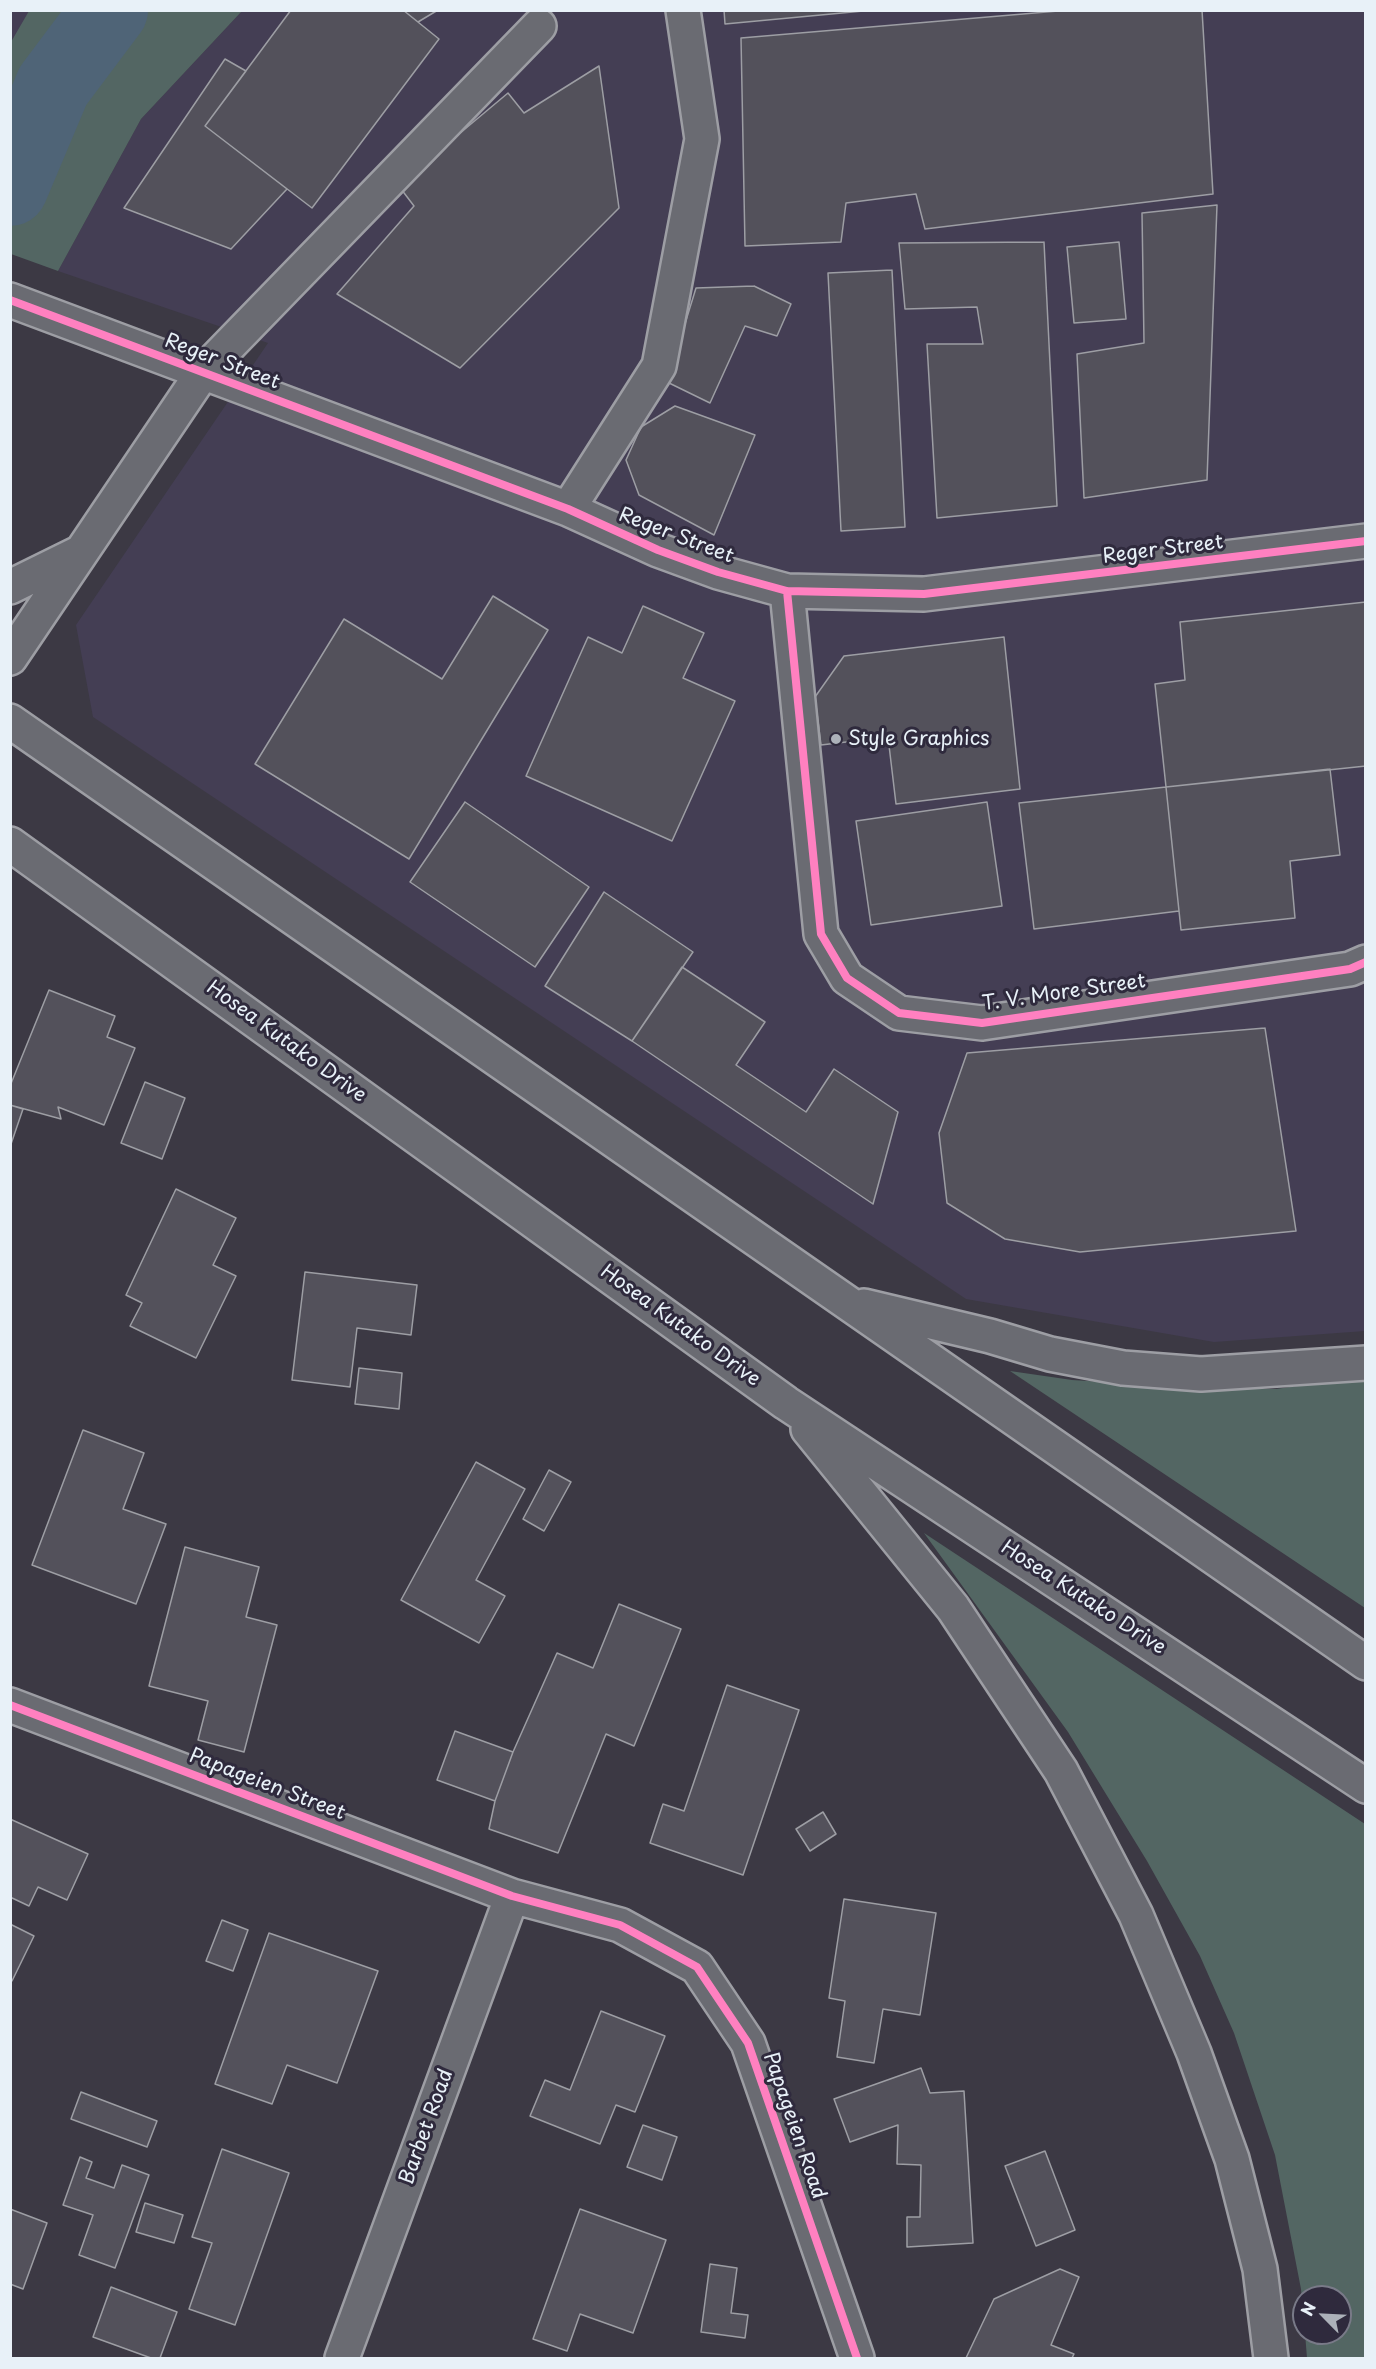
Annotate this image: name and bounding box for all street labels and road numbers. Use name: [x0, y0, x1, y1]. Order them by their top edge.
street label: Reger Street: [161, 329, 283, 395]
street label: Reger Street: [615, 503, 737, 569]
street label: Reger Street: [1101, 531, 1225, 569]
street label: T. V. More Street: [981, 970, 1147, 1016]
street label: Hosea Kutako Drive: [201, 976, 371, 1108]
street label: Hosea Kutako Drive: [595, 1260, 765, 1392]
street label: Hosea Kutako Drive: [996, 1536, 1170, 1660]
street label: Papageien Street: [186, 1744, 348, 1826]
street label: Papageien Road: [758, 2049, 830, 2203]
street label: Barbet Road: [395, 2066, 459, 2188]

